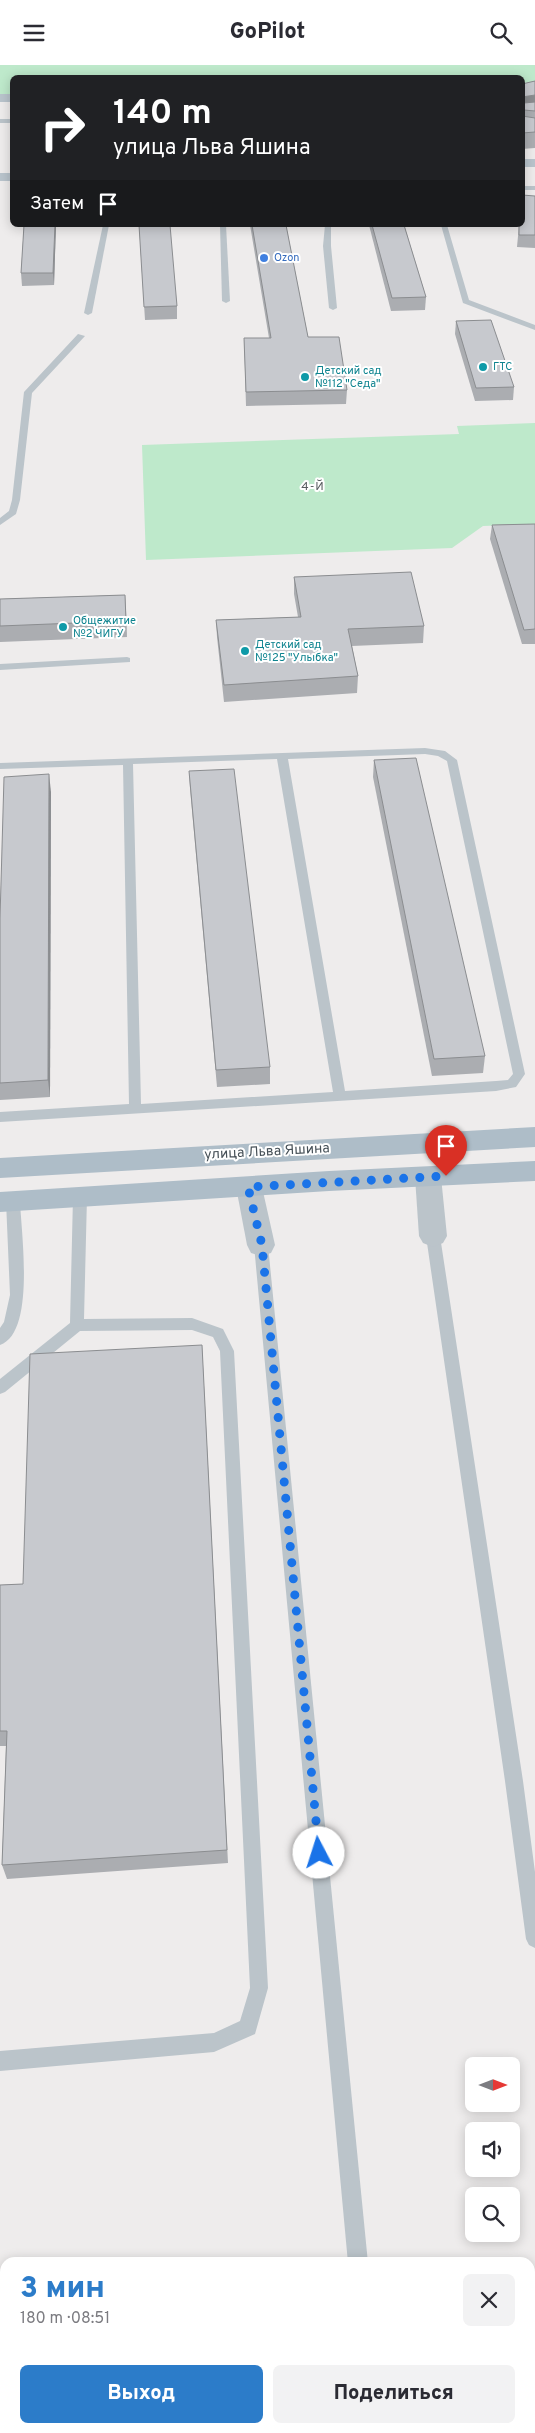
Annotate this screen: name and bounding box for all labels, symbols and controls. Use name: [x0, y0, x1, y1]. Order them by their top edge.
icon: menu: [20, 19, 48, 47]
text: GoPilot: [230, 19, 305, 46]
icon: search: [487, 19, 515, 47]
text: 140 m: [113, 92, 212, 136]
icon: right: [30, 95, 95, 160]
text: улица Льва Яшина: [113, 135, 311, 162]
icon: arrive: [94, 190, 122, 218]
text: Затем: [30, 192, 84, 216]
place label: Ozon: [274, 251, 300, 265]
marker: Ozon: [258, 252, 270, 264]
place label: ГТС: [493, 360, 512, 374]
marker: ГТС: [477, 361, 489, 373]
place label: Детский сад №112 "Седа": [315, 364, 382, 391]
marker: Детский сад №112 "Седа": [299, 371, 311, 383]
district label: 4-Й: [301, 479, 325, 495]
place label: Общежитие №2 ЧИГУ: [73, 614, 136, 641]
marker: Общежитие №2 ЧИГУ: [57, 621, 69, 633]
place label: Детский сад №125 "Улыбка": [255, 638, 338, 665]
marker: Детский сад №125 "Улыбка": [239, 645, 251, 657]
pin: [425, 1125, 467, 1176]
icon: arrive: [432, 1132, 460, 1160]
street label: улица Льва Яшина: [204, 1140, 330, 1164]
position arrow: [292, 1826, 344, 1878]
north arrow: [465, 2057, 520, 2113]
map controls: [465, 2057, 520, 2242]
button: sound: [465, 2122, 520, 2177]
button: search: [465, 2187, 520, 2242]
text: 3 мин: [20, 2271, 105, 2308]
button: close: [463, 2274, 515, 2326]
text: 180 m · 08:51: [20, 2309, 110, 2329]
button: Выход: [20, 2365, 263, 2423]
button: Поделиться: [273, 2365, 515, 2423]

